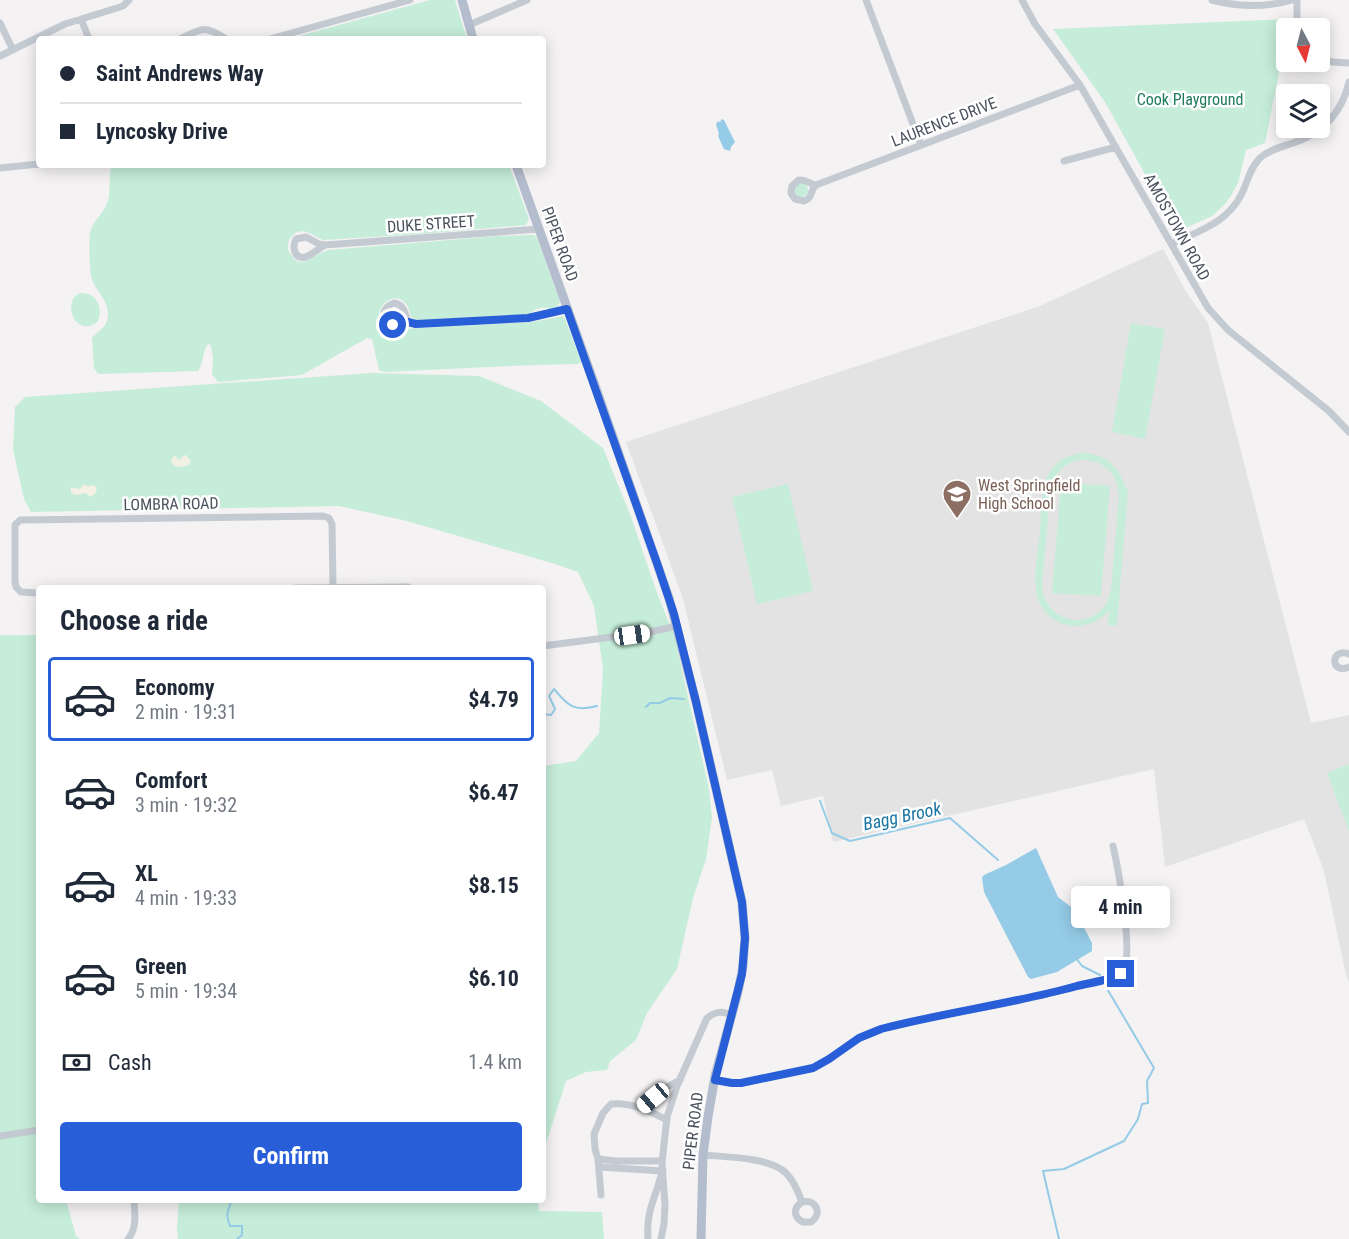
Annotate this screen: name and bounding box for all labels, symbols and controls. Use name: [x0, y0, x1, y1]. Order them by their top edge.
north arrow: [1276, 18, 1330, 72]
map controls: [1276, 18, 1330, 138]
text: Saint Andrews Way: [96, 61, 264, 86]
button: layers: [1276, 84, 1330, 138]
park label: Cook Playground: [1137, 90, 1243, 109]
street label: LAURENCE DRIVE: [889, 93, 999, 151]
text: Lyncosky Drive: [96, 119, 228, 144]
street label: AMOSTOWN ROAD: [1140, 170, 1214, 284]
street label: PIPER ROAD: [538, 204, 582, 284]
street label: DUKE STREET: [386, 211, 476, 237]
route start: [379, 311, 406, 338]
place label: West Springfield High School: [978, 476, 1080, 513]
school or university icon: West Springfield High School: [941, 478, 973, 520]
street label: LOMBRA ROAD: [123, 494, 219, 514]
text: Choose a ride: [60, 605, 208, 637]
car: [613, 624, 651, 646]
icon: car: [63, 672, 117, 726]
text: Economy: [135, 675, 215, 700]
text: $4.79: [468, 687, 519, 712]
text: 2 min · 19:31: [135, 700, 237, 724]
icon: car: [63, 765, 117, 819]
text: Comfort: [135, 768, 208, 793]
text: $6.47: [468, 780, 519, 805]
text: 3 min · 19:32: [135, 793, 237, 817]
water label: Bagg Brook: [861, 797, 944, 835]
icon: car: [63, 858, 117, 912]
text: XL: [135, 861, 158, 886]
text: $8.15: [468, 873, 519, 898]
text: 4 min · 19:33: [135, 886, 237, 910]
callout: 4 min: [1072, 887, 1170, 929]
text: 4 min: [1098, 895, 1143, 919]
icon: car: [63, 951, 117, 1005]
text: Green: [135, 954, 187, 979]
route end: [1107, 960, 1134, 987]
text: $6.10: [468, 966, 519, 991]
text: 5 min · 19:34: [135, 979, 237, 1003]
icon: cash: [60, 1046, 93, 1079]
text: Cash: [108, 1050, 152, 1075]
text: 1.4 km: [468, 1050, 522, 1074]
car: [633, 1080, 673, 1116]
street label: PIPER ROAD: [679, 1091, 707, 1171]
button: Confirm: [60, 1122, 522, 1191]

